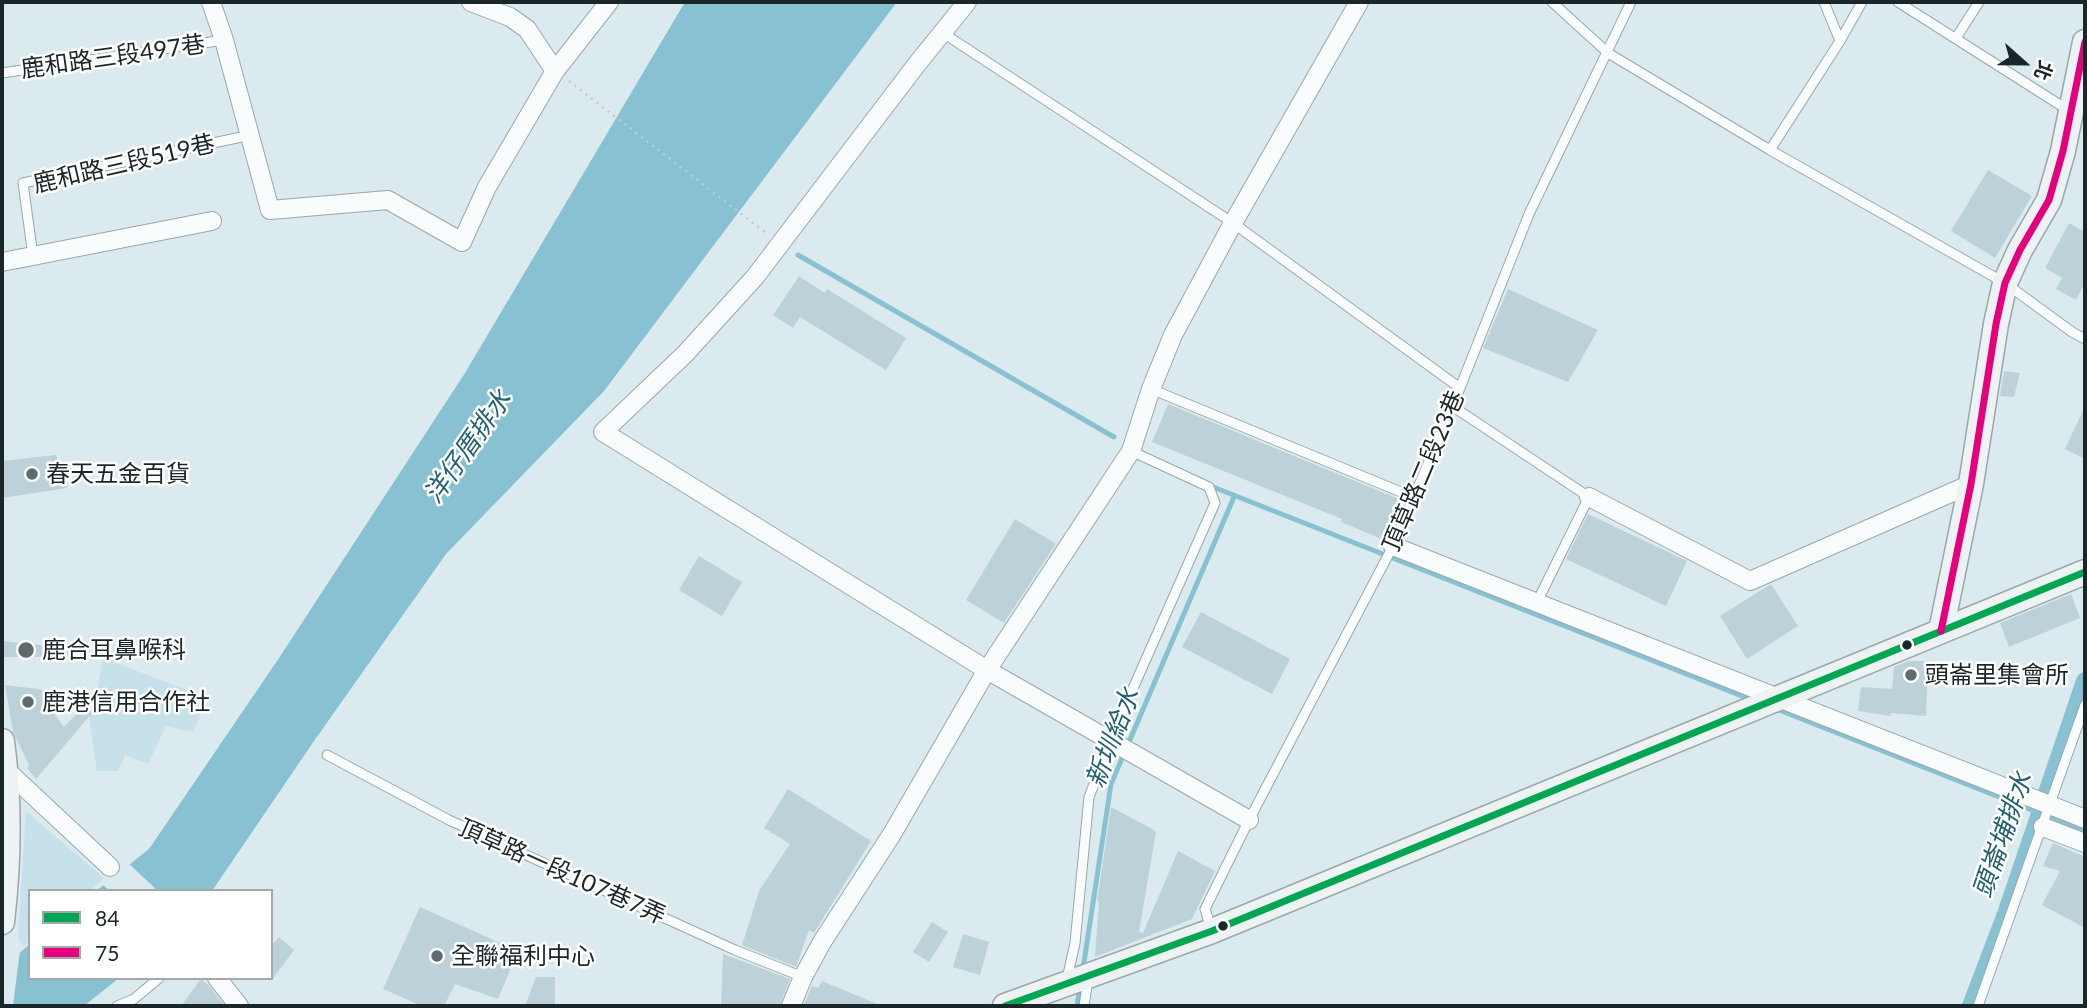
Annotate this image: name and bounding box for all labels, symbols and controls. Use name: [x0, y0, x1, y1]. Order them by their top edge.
north arrow: [1989, 28, 2059, 98]
street label: 鹿和路三段497巷: [19, 30, 207, 84]
text: 北: [2030, 58, 2058, 84]
street label: 鹿和路三段519巷: [30, 129, 218, 199]
water label: 洋仔厝排水: [418, 385, 518, 509]
street label: 頂草路二段23巷: [1377, 386, 1471, 556]
place label: 春天五金百貨: [46, 460, 190, 488]
marker: 春天五金百貨: [24, 466, 40, 482]
place label: 鹿合耳鼻喉科: [42, 636, 186, 664]
unlabelled marker: [1900, 638, 1914, 652]
marker: 鹿合耳鼻喉科: [16, 640, 36, 660]
place label: 頭崙里集會所: [1925, 661, 2069, 689]
marker: 頭崙里集會所: [1903, 667, 1919, 683]
water label: 新圳給水: [1080, 684, 1146, 792]
place label: 鹿港信用合作社: [42, 688, 210, 716]
marker: 鹿港信用合作社: [20, 694, 36, 710]
water label: 頭崙埔排水: [1967, 768, 2039, 902]
street label: 頂草路一段107巷7弄: [454, 813, 670, 931]
legend: [28, 889, 273, 980]
text: 84: [95, 905, 119, 930]
unlabelled marker: [1216, 919, 1230, 933]
text: 75: [95, 940, 119, 965]
place label: 全聯福利中心: [451, 942, 595, 970]
marker: 全聯福利中心: [429, 948, 445, 964]

